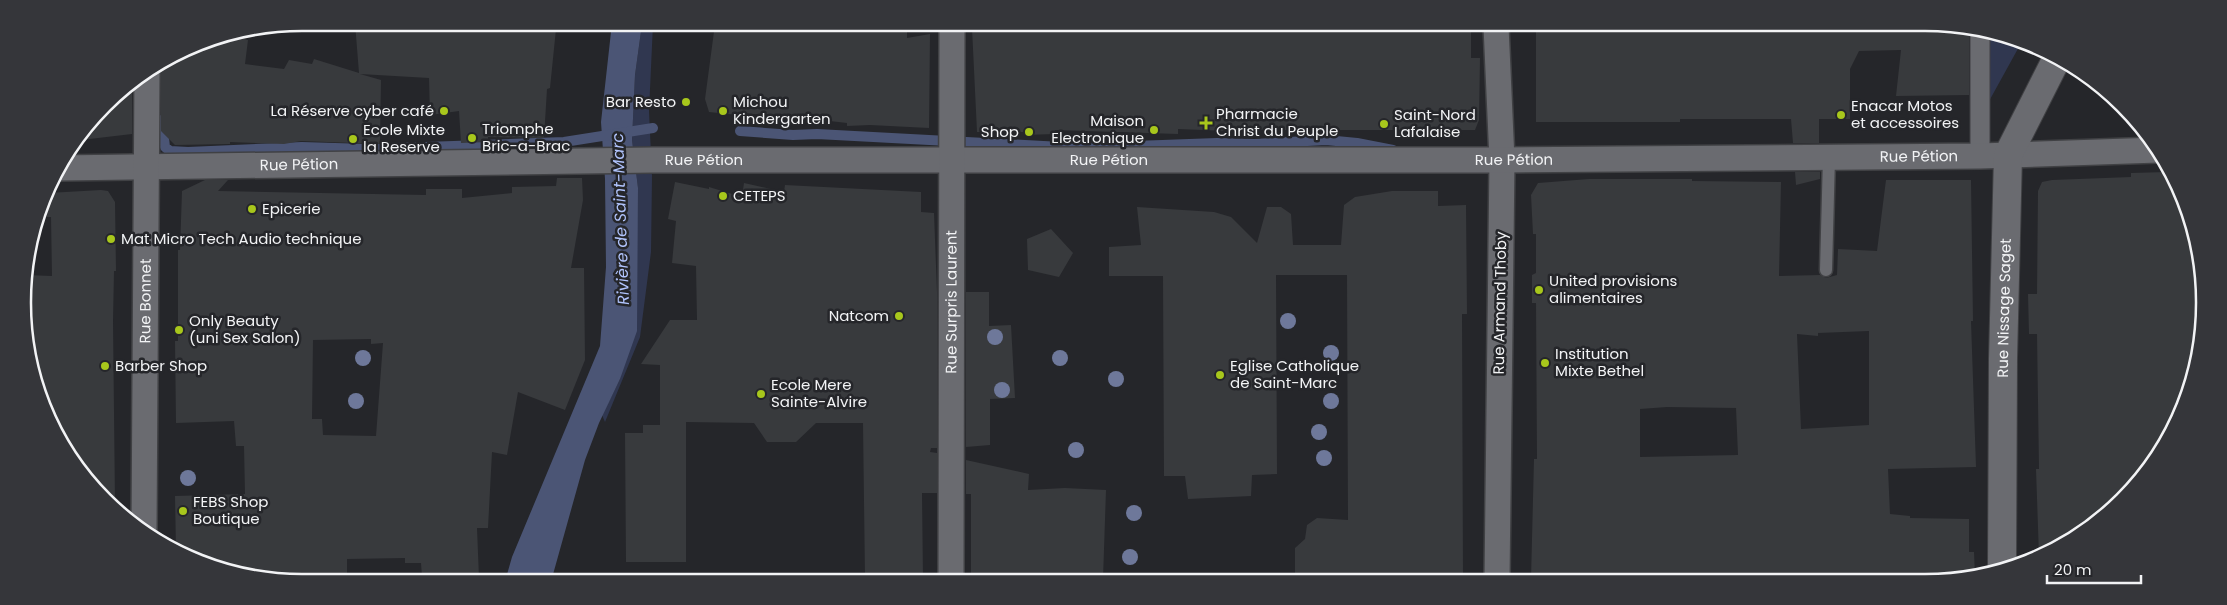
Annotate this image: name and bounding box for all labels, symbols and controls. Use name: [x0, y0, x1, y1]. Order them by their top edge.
place label: Bar Resto: [606, 91, 676, 112]
place label: Michou Kindergarten: [733, 91, 831, 129]
place label: Enacar Motos et accessoires: [1851, 95, 1959, 133]
marker: Bar Resto: [680, 96, 692, 108]
place label: La Réserve cyber café: [270, 100, 434, 121]
place label: Pharmacie Christ du Peuple: [1216, 103, 1338, 141]
place label: Saint-Nord Lafalaise: [1394, 104, 1476, 142]
marker: La Réserve cyber café: [438, 105, 450, 117]
marker: Michou Kindergarten: [717, 105, 729, 117]
marker: Enacar Motos et accessoires: [1835, 109, 1847, 121]
place label: Maison Electronique: [1051, 110, 1144, 148]
marker: Pharmacie Christ du Peuple: [1200, 117, 1212, 129]
place label: Triomphe Bric-a-Brac: [482, 118, 570, 156]
marker: Saint-Nord Lafalaise: [1378, 118, 1390, 130]
place label: Ecole Mixte la Reserve: [363, 119, 445, 157]
place label: Shop: [981, 121, 1019, 142]
marker: Maison Electronique: [1148, 124, 1160, 136]
marker: Shop: [1023, 126, 1035, 138]
marker: Triomphe Bric-a-Brac: [466, 132, 478, 144]
water label: Rivière de Saint-Marc: [606, 132, 635, 305]
marker: Ecole Mixte la Reserve: [347, 133, 359, 145]
street label: Rue Pétion: [1880, 145, 1958, 167]
street label: Rue Pétion: [665, 149, 743, 170]
street label: Rue Pétion: [1070, 149, 1148, 170]
street label: Rue Pétion: [1475, 149, 1553, 170]
street label: Rue Pétion: [260, 153, 338, 175]
place label: CETEPS: [733, 185, 786, 206]
marker: CETEPS: [717, 190, 729, 202]
place label: Epicerie: [262, 198, 321, 219]
marker: Epicerie: [246, 203, 258, 215]
place label: Mat Micro Tech Audio technique: [121, 228, 362, 249]
street label: Rue Surpris Laurent: [940, 230, 962, 374]
street label: Rue Armand Thoby: [1488, 231, 1511, 375]
marker: Mat Micro Tech Audio technique: [105, 233, 117, 245]
street label: Rue Nissage Saget: [1992, 238, 2016, 378]
street label: Rue Bonnet: [134, 258, 156, 344]
place label: United provisions alimentaires: [1549, 270, 1677, 308]
marker: United provisions alimentaires: [1533, 284, 1545, 296]
place label: Natcom: [829, 305, 889, 326]
place label: Only Beauty (uni Sex Salon): [189, 310, 301, 348]
marker: Natcom: [893, 310, 905, 322]
marker: Only Beauty (uni Sex Salon): [173, 324, 185, 336]
place label: Institution Mixte Bethel: [1555, 343, 1644, 381]
place label: Barber Shop: [115, 355, 207, 376]
place label: Eglise Catholique de Saint-Marc: [1230, 355, 1359, 393]
marker: Institution Mixte Bethel: [1539, 357, 1551, 369]
marker: Barber Shop: [99, 360, 111, 372]
marker: Eglise Catholique de Saint-Marc: [1214, 369, 1226, 381]
place label: Ecole Mere Sainte-Alvire: [771, 374, 867, 412]
marker: Ecole Mere Sainte-Alvire: [755, 388, 767, 400]
place label: FEBS Shop Boutique: [193, 491, 268, 529]
marker: FEBS Shop Boutique: [177, 505, 189, 517]
scale bar: [2047, 552, 2141, 584]
text: 20 m: [2054, 559, 2092, 580]

